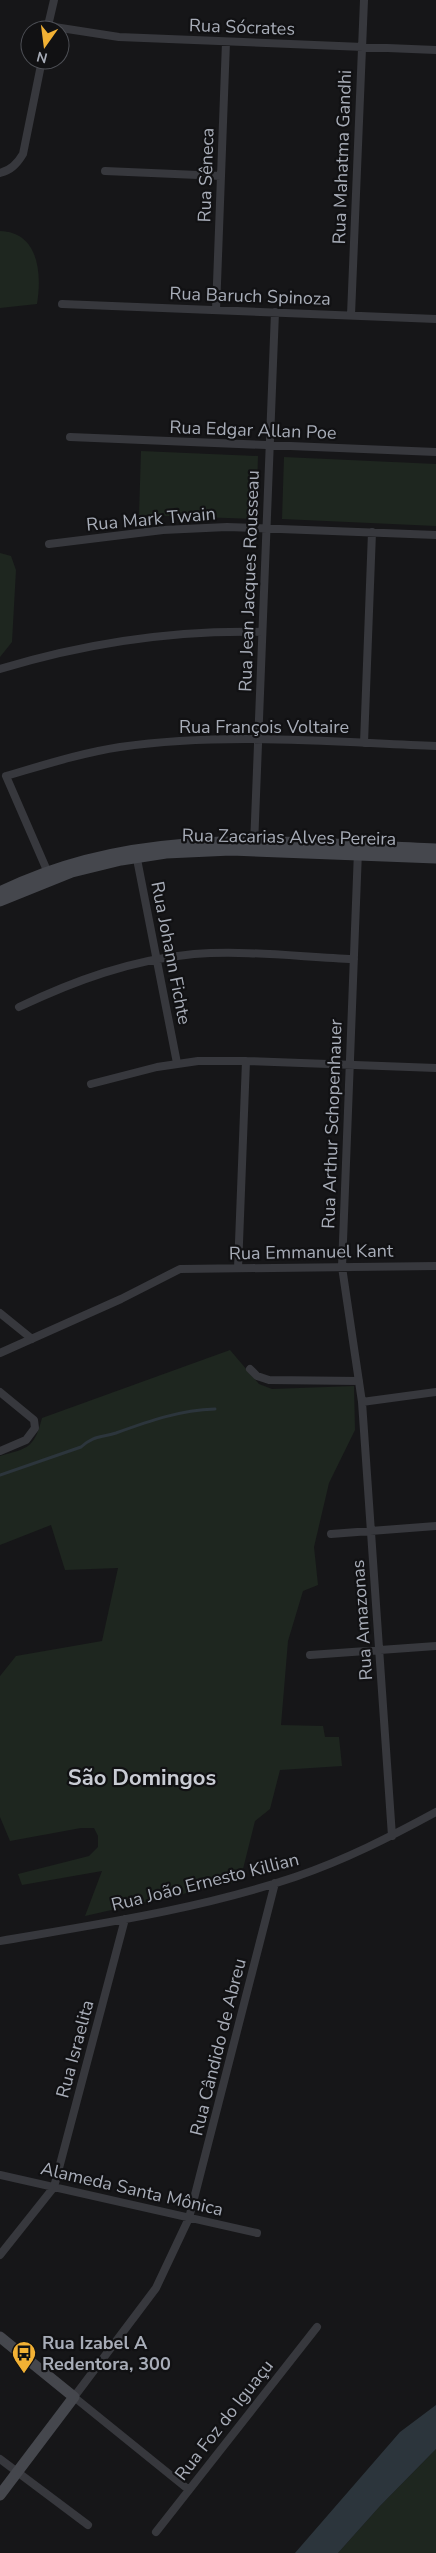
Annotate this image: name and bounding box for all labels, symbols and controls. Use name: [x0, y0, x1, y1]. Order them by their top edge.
street label: Rua Sócrates: [189, 13, 295, 41]
north arrow: [20, 20, 70, 70]
text: N: [35, 47, 49, 68]
street label: Rua Mahatma Gandhi: [327, 69, 357, 245]
street label: Rua Sêneca: [192, 127, 220, 223]
street label: Rua Baruch Spinoza: [169, 281, 331, 311]
street label: Rua Edgar Allan Poe: [169, 415, 337, 445]
street label: Rua Jean Jacques Rousseau: [233, 470, 265, 692]
street label: Rua Mark Twain: [85, 501, 217, 537]
street label: Rua François Voltaire: [179, 715, 349, 739]
street label: Rua Zacarias Alves Pereira: [182, 823, 396, 851]
street label: Rua Johann Fichte: [145, 879, 197, 1027]
street label: Rua Arthur Schopenhauer: [316, 1018, 348, 1229]
street label: Rua Emmanuel Kant: [229, 1239, 394, 1265]
street label: Rua Amazonas: [346, 1559, 378, 1681]
district label: São Domingos: [68, 1763, 216, 1793]
street label: Rua João Ernesto Killian: [109, 1847, 301, 1917]
street label: Rua Cândido de Abreu: [184, 1956, 252, 2138]
street label: Rua Israelita: [50, 1997, 100, 2101]
street label: Alameda Santa Mônica: [38, 2156, 226, 2222]
place label: Rua Izabel A Redentora, 300: [42, 2331, 171, 2376]
bus stop icon: Rua Izabel A Redentora, 300: [11, 2340, 37, 2374]
street label: Rua Foz do Iguaçu: [169, 2355, 279, 2485]

